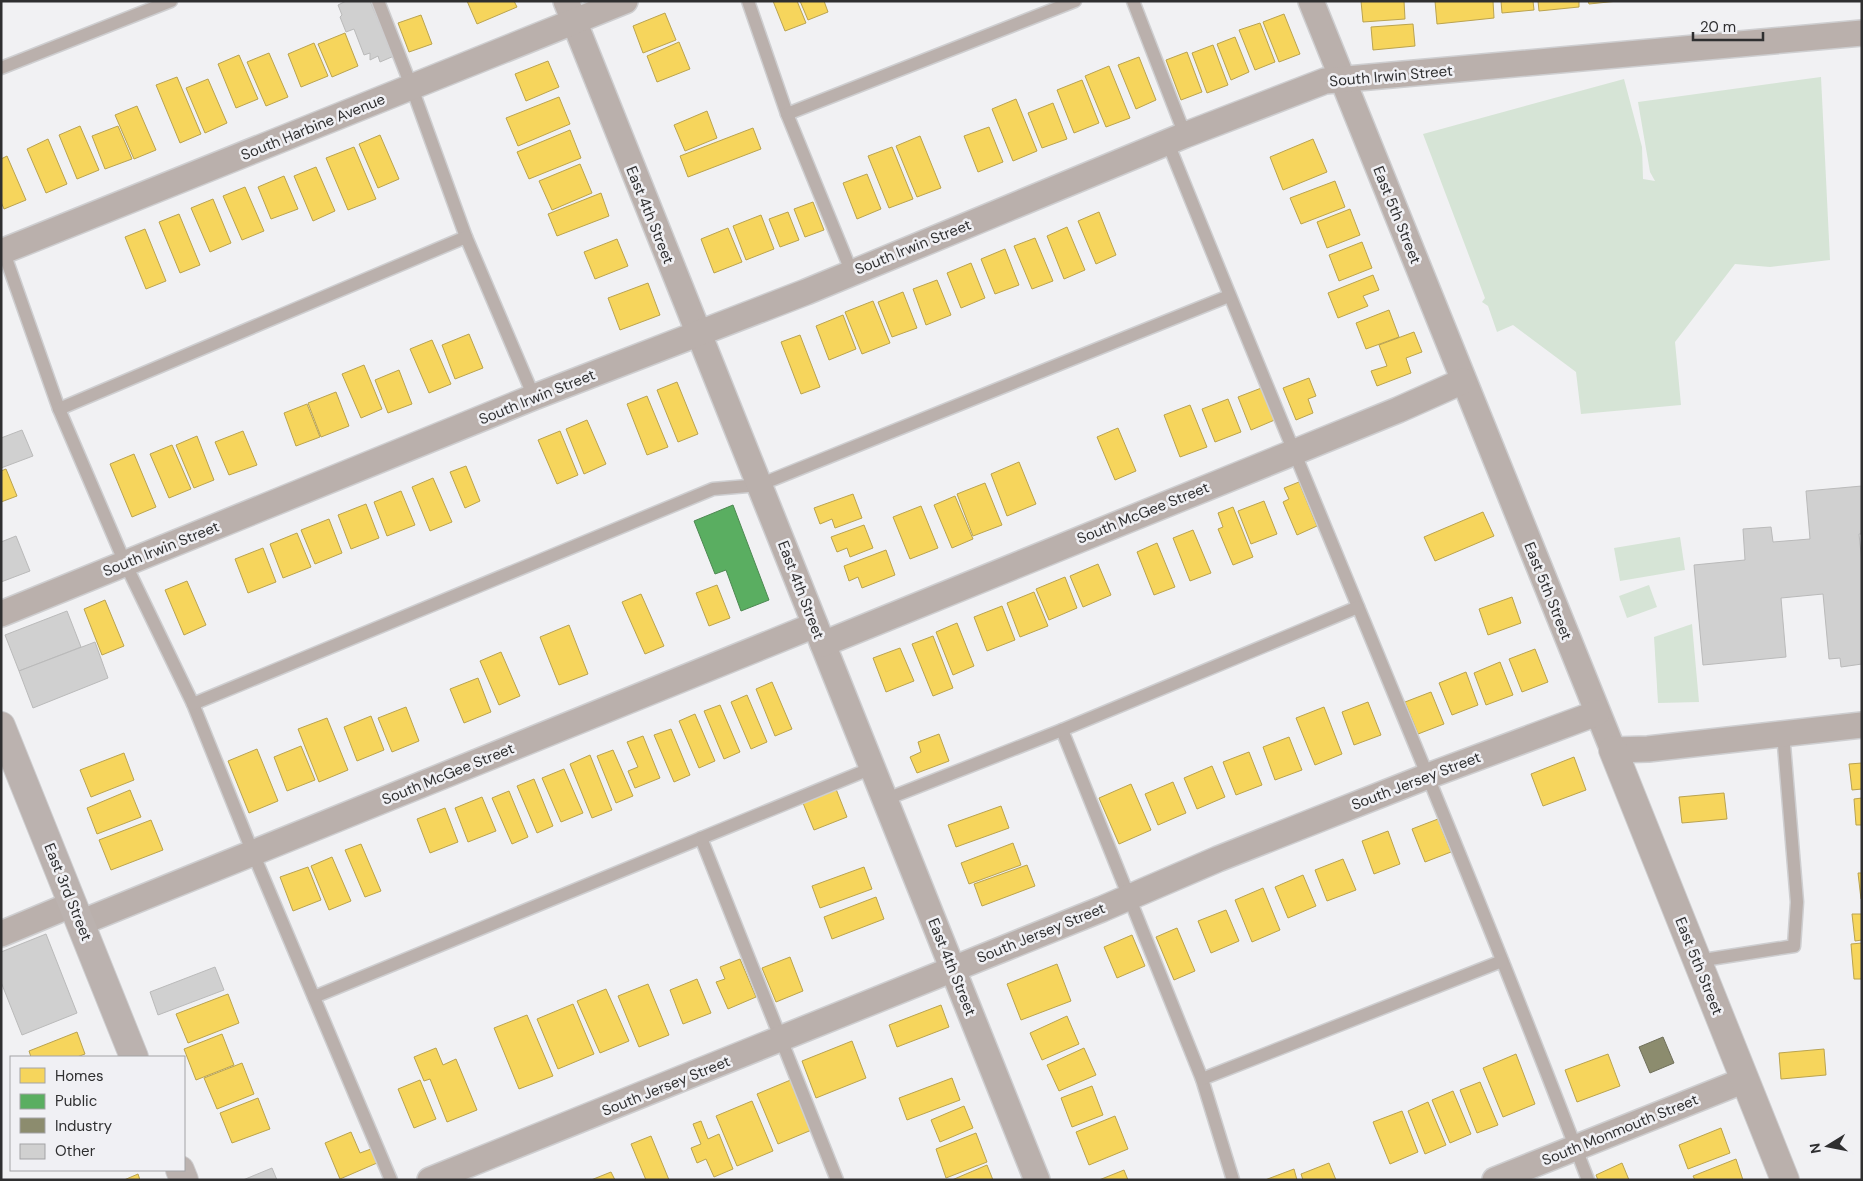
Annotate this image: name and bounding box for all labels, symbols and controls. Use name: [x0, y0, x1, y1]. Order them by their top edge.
scale bar: [1693, 10, 1763, 42]
text: 20 m: [1700, 17, 1736, 37]
street label: South Irwin Street: [1328, 61, 1454, 91]
street label: South Harbine Avenue: [238, 89, 388, 165]
street label: East 4th Street: [621, 163, 679, 267]
street label: East 5th Street: [1368, 163, 1426, 267]
street label: South Irwin Street: [852, 214, 974, 279]
street label: South Irwin Street: [476, 364, 598, 429]
street label: South McGee Street: [1074, 477, 1212, 549]
street label: South Irwin Street: [100, 516, 222, 581]
street label: East 4th Street: [773, 538, 829, 642]
street label: East 5th Street: [1519, 539, 1577, 643]
street label: South McGee Street: [379, 738, 517, 810]
street label: South Jersey Street: [1349, 747, 1484, 815]
street label: East 3rd Street: [39, 840, 97, 944]
street label: South Jersey Street: [974, 898, 1108, 968]
street label: East 5th Street: [1670, 914, 1728, 1018]
street label: East 4th Street: [923, 915, 981, 1019]
street label: South Jersey Street: [599, 1051, 733, 1121]
legend: [10, 1056, 185, 1171]
text: Homes: [55, 1066, 104, 1086]
street label: South Monmouth Street: [1539, 1089, 1701, 1170]
text: Public: [55, 1091, 97, 1111]
text: Industry: [55, 1116, 113, 1136]
north arrow: [1803, 1121, 1853, 1171]
text: Other: [55, 1141, 96, 1161]
text: N: [1805, 1142, 1825, 1155]

